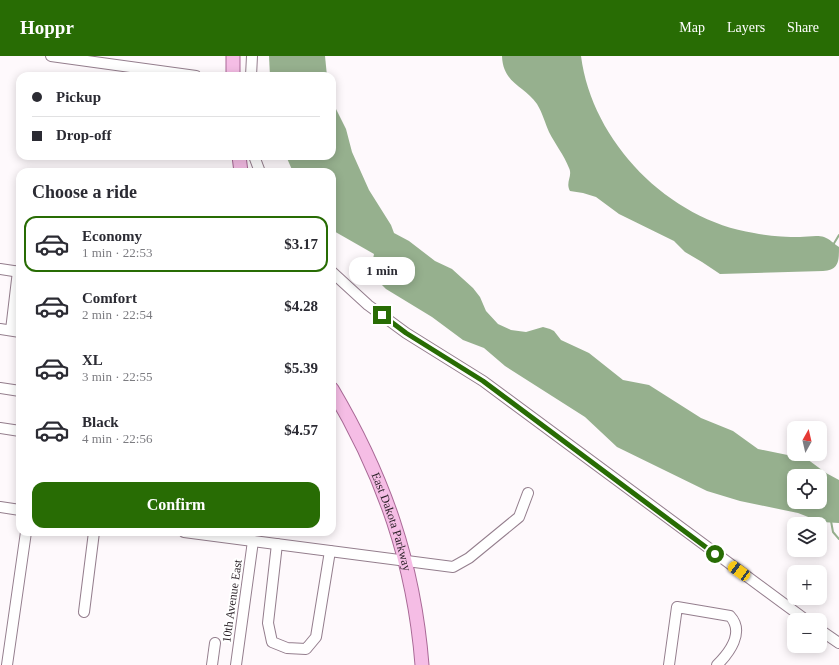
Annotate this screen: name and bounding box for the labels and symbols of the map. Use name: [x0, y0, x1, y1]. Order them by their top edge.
callout: 1 min: [349, 257, 415, 285]
route end: [373, 306, 391, 324]
north arrow: [787, 421, 827, 461]
street label: East Dakota Parkway: [369, 470, 414, 573]
route start: [706, 545, 724, 563]
street label: 10th Avenue East: [219, 558, 245, 643]
car: [726, 559, 752, 583]

